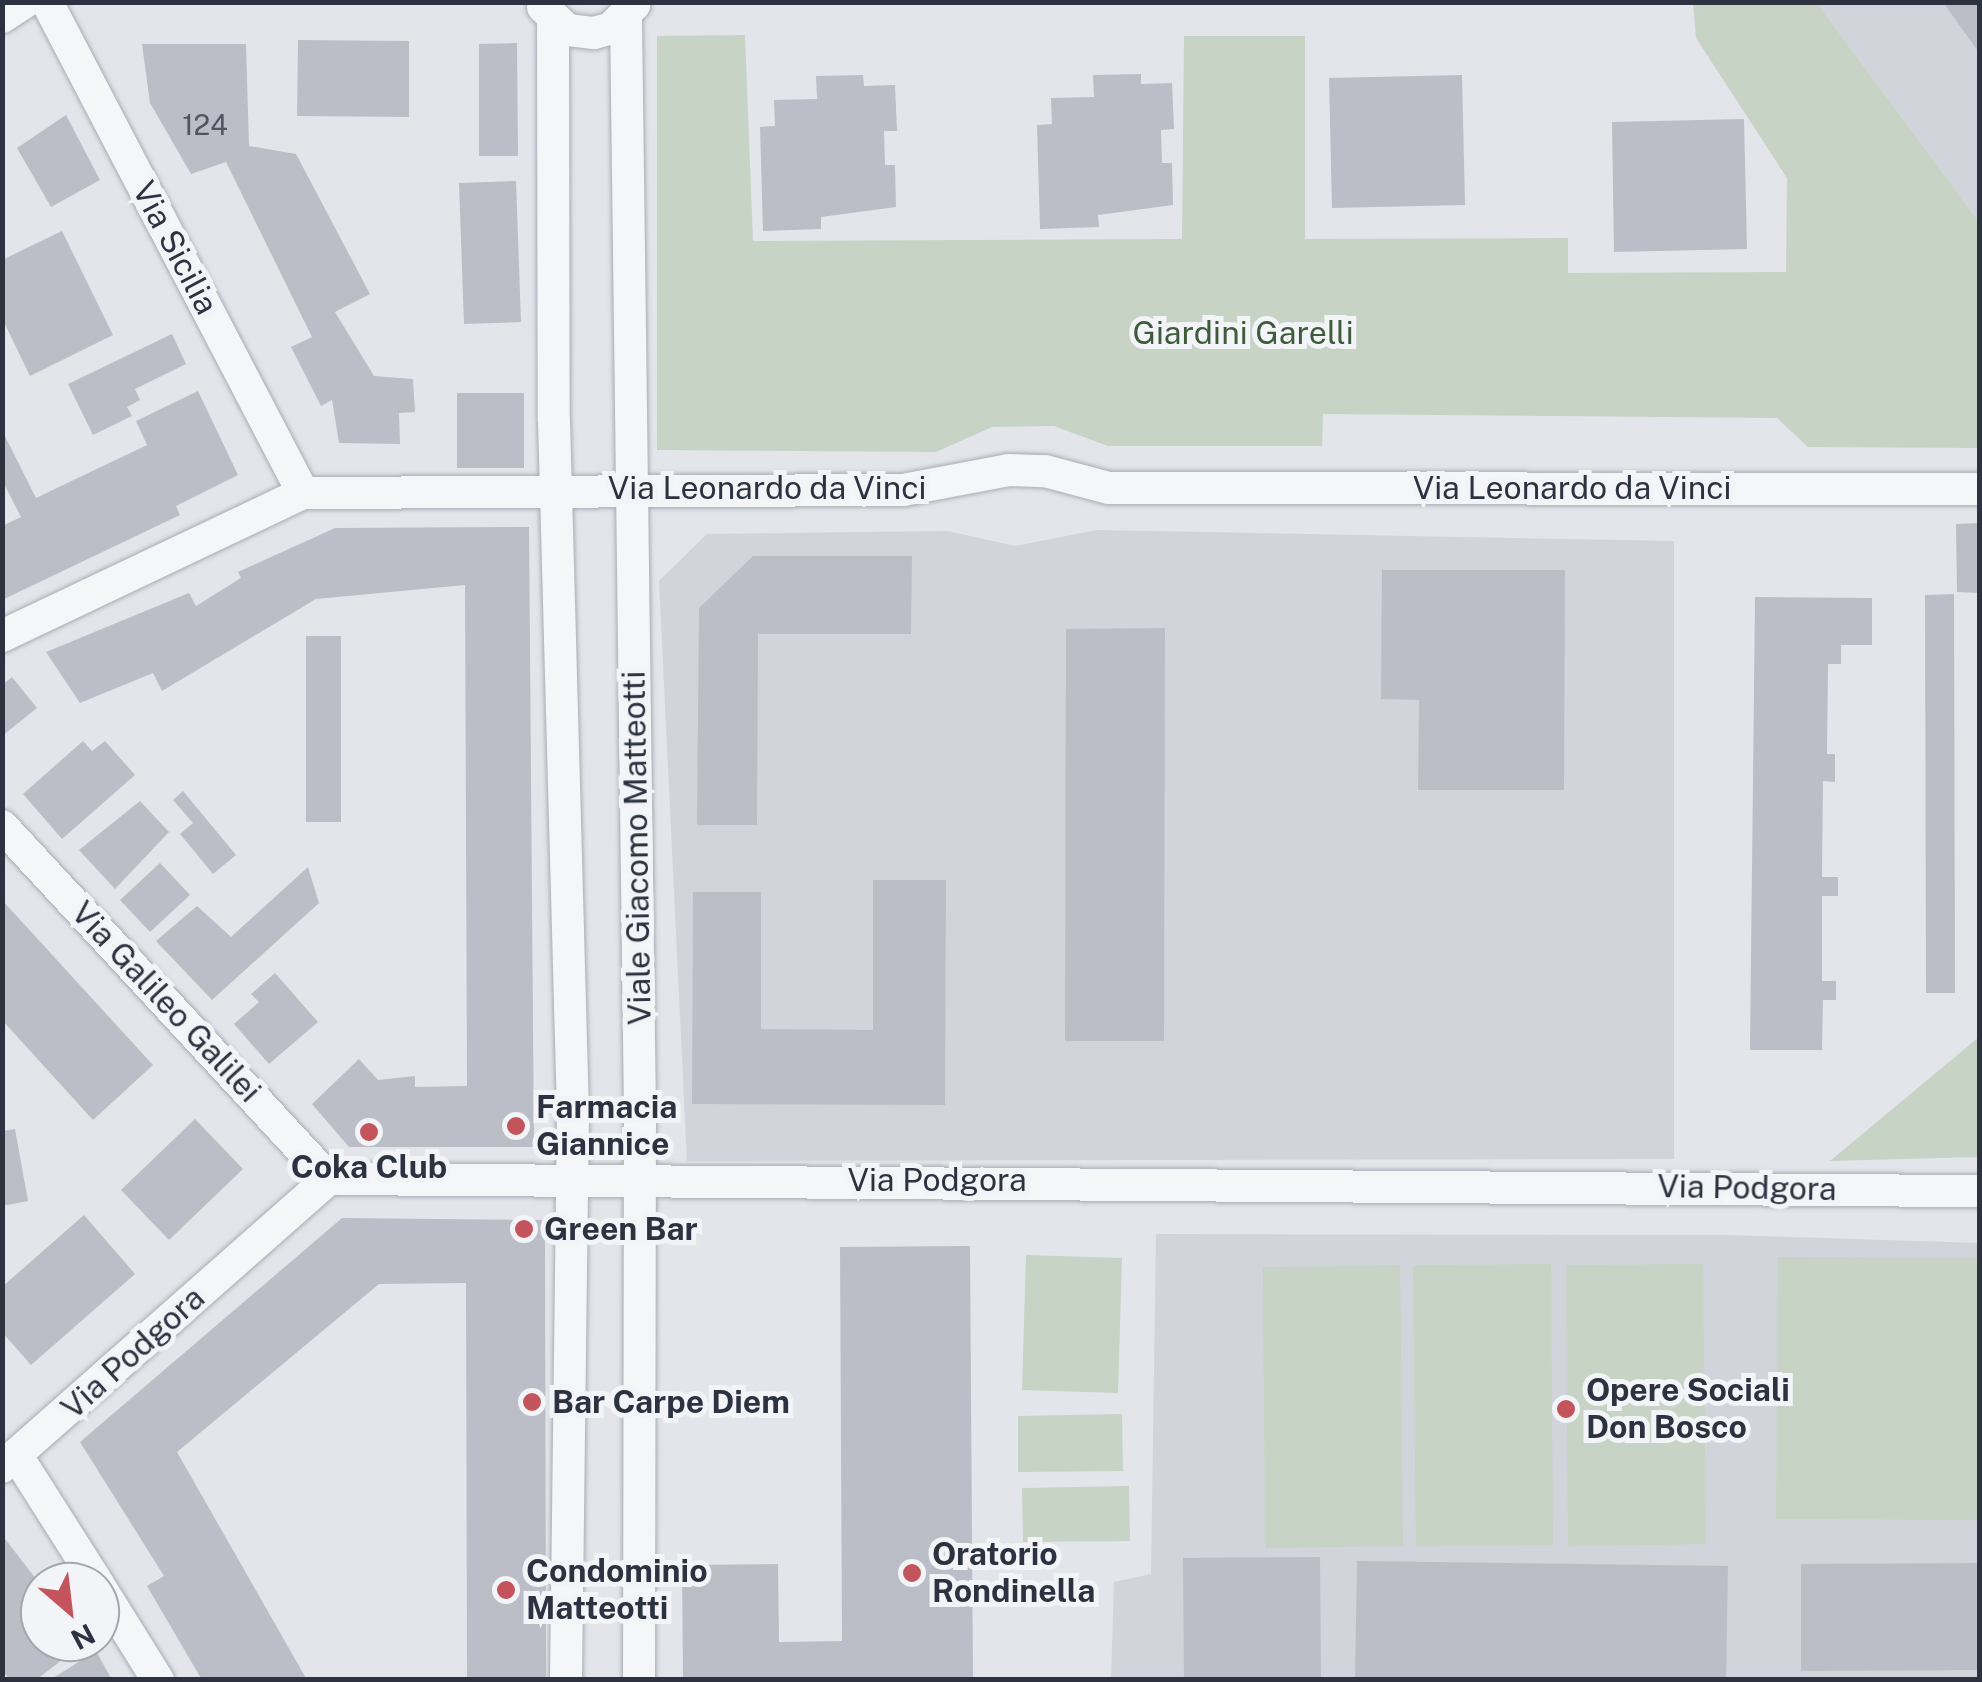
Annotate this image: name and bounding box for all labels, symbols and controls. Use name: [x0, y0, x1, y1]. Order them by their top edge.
house number: 124: [182, 108, 228, 142]
street label: Via Sicilia: [124, 175, 226, 321]
park label: Giardini Garelli: [1132, 314, 1354, 352]
street label: Via Leonardo da Vinci: [607, 469, 927, 507]
street label: Via Leonardo da Vinci: [1412, 469, 1732, 507]
street label: Viale Giacomo Matteotti: [615, 670, 659, 1026]
street label: Via Galileo Galilei: [63, 894, 269, 1110]
place label: Farmacia Giannice: [536, 1089, 677, 1164]
marker: Farmacia Giannice: [505, 1115, 527, 1137]
marker: Coka Club: [358, 1121, 380, 1143]
place label: Coka Club: [291, 1148, 447, 1186]
street label: Via Podgora: [847, 1161, 1027, 1199]
street label: Via Podgora: [1657, 1167, 1837, 1209]
place label: Green Bar: [544, 1210, 698, 1248]
marker: Green Bar: [513, 1218, 535, 1240]
street label: Via Podgora: [54, 1279, 212, 1427]
place label: Opere Sociali Don Bosco: [1586, 1372, 1790, 1447]
place label: Bar Carpe Diem: [552, 1383, 790, 1421]
marker: Bar Carpe Diem: [521, 1391, 543, 1413]
marker: Opere Sociali Don Bosco: [1555, 1398, 1577, 1420]
place label: Oratorio Rondinella: [932, 1536, 1095, 1611]
place label: Condominio Matteotti: [526, 1553, 708, 1628]
north arrow: [20, 1562, 120, 1662]
marker: Oratorio Rondinella: [901, 1562, 923, 1584]
marker: Condominio Matteotti: [495, 1579, 517, 1601]
text: N: [66, 1617, 101, 1657]

